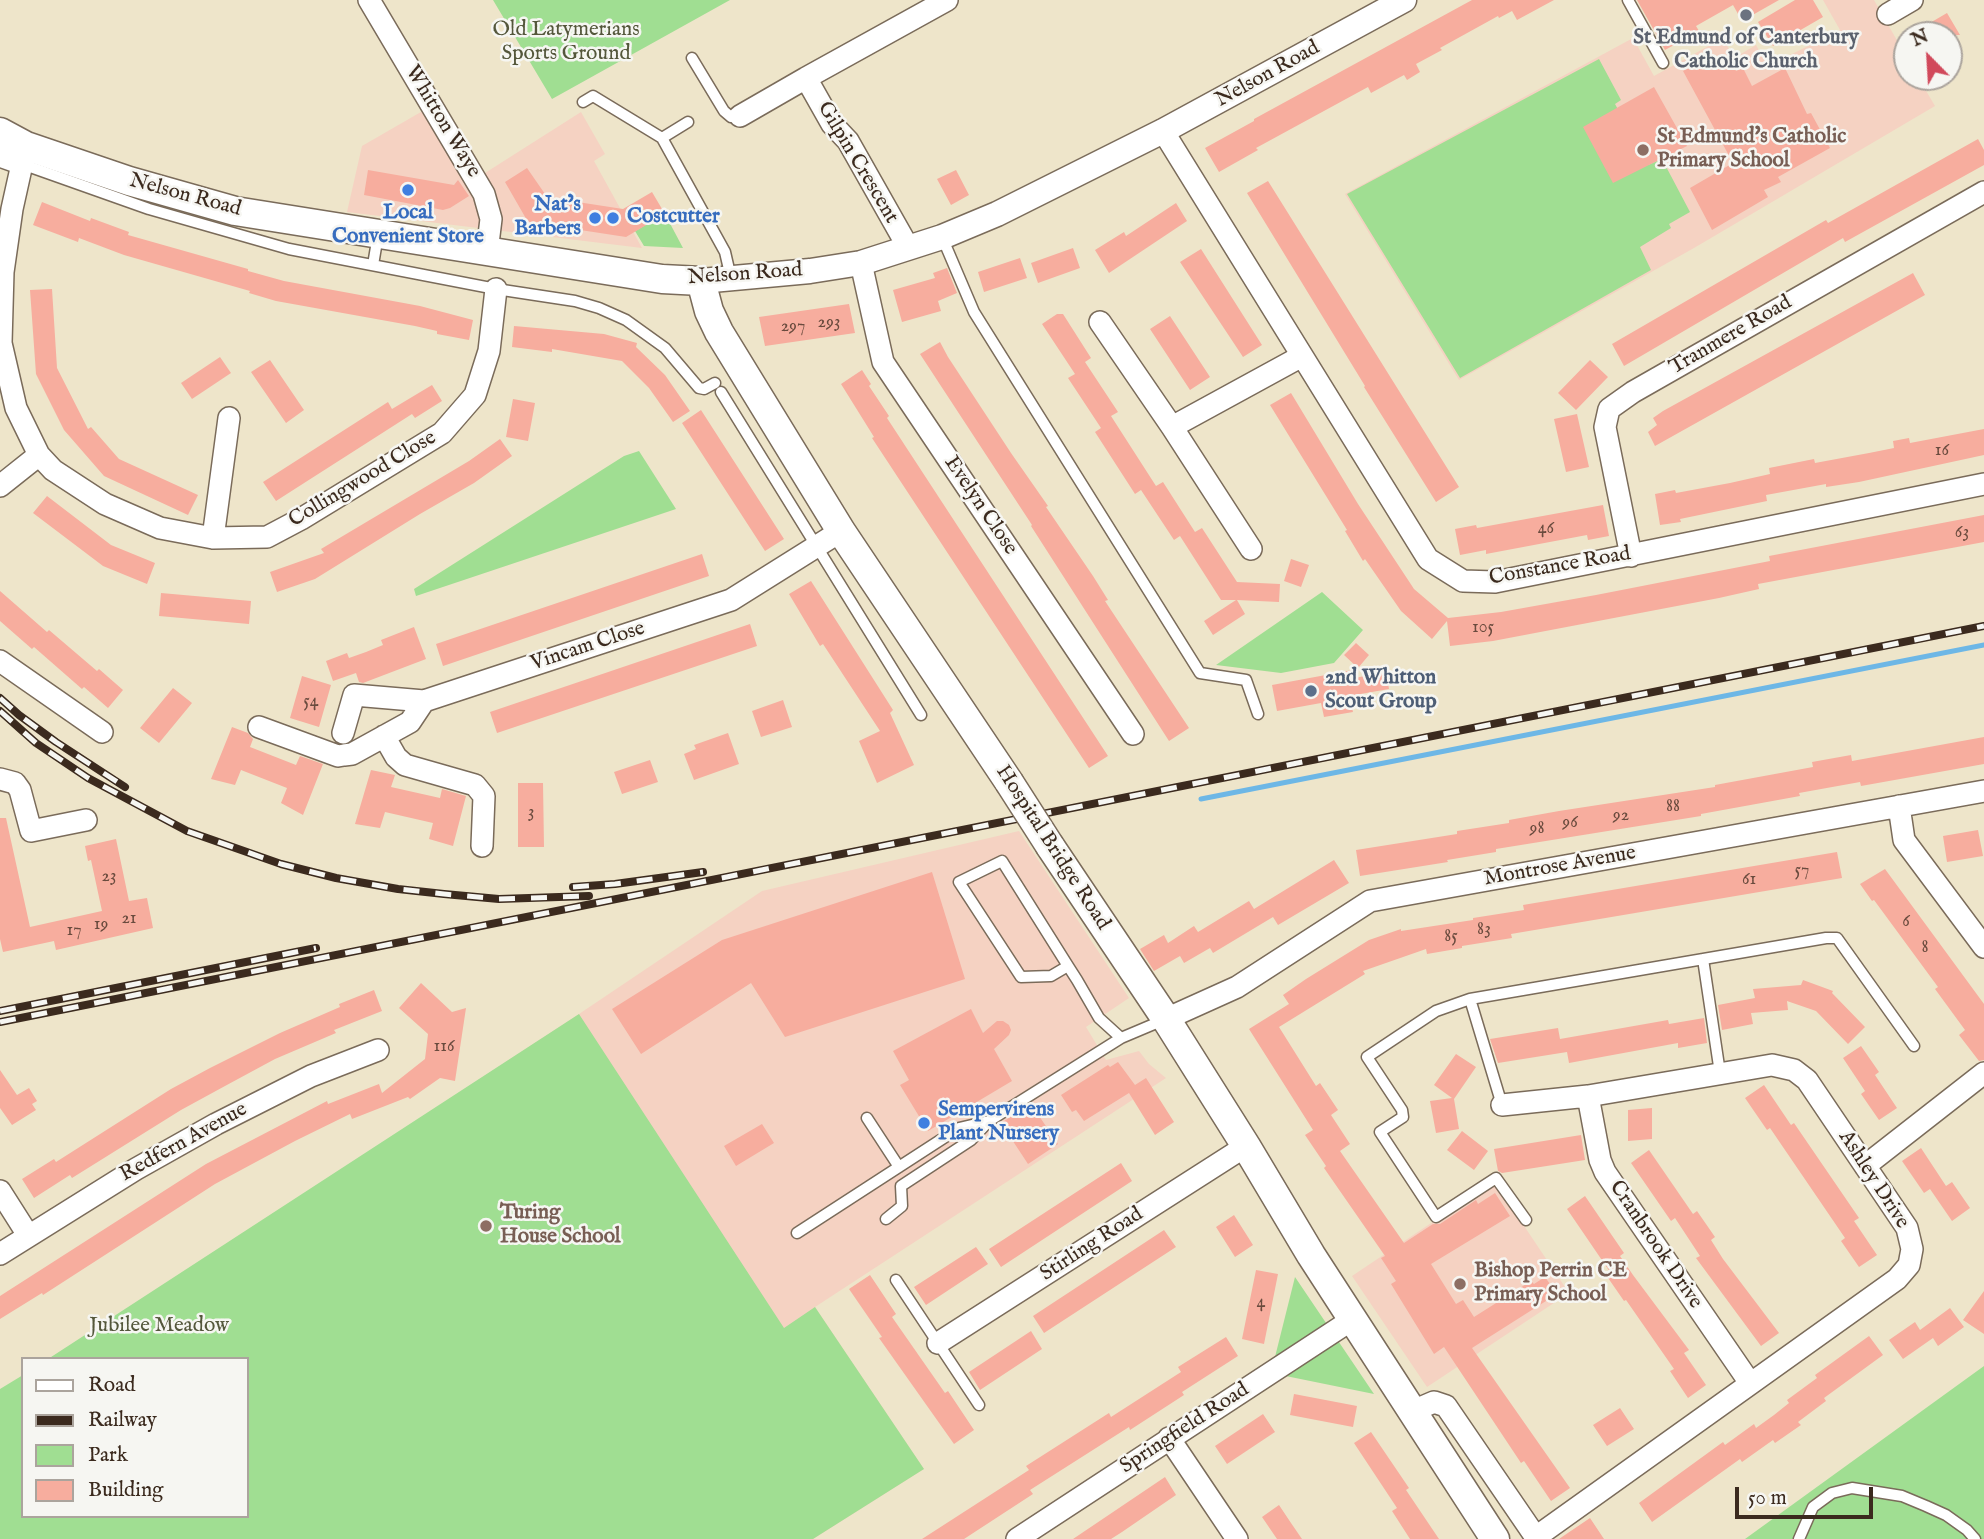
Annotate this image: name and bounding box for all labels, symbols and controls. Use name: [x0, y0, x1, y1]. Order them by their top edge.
marker: St Edmund of Canterbury Catholic Church: [1738, 7, 1754, 23]
park label: Old Latymerians Sports Ground: [492, 18, 640, 68]
north arrow: [1893, 21, 1963, 91]
text: N: [1908, 24, 1933, 53]
place label: St Edmund of Canterbury Catholic Church: [1633, 26, 1859, 76]
street label: Nelson Road: [1212, 36, 1324, 114]
street label: Whitton Waye: [399, 61, 485, 183]
street label: Gilpin Crescent: [811, 98, 903, 228]
place label: St Edmund's Catholic Primary School: [1657, 125, 1846, 175]
marker: St Edmund's Catholic Primary School: [1635, 142, 1651, 158]
street label: Nelson Road: [126, 169, 244, 223]
marker: Local Convenient Store: [400, 182, 416, 198]
place label: Nat’s Barbers: [514, 193, 581, 243]
place label: Local Convenient Store: [332, 201, 484, 251]
place label: Costcutter: [627, 205, 720, 231]
marker: Nat’s Barbers: [587, 210, 603, 226]
marker: Costcutter: [605, 210, 621, 226]
street label: Nelson Road: [687, 258, 803, 292]
street label: Tranmere Road: [1665, 291, 1797, 381]
house number: 293: [817, 312, 841, 334]
house number: 297: [781, 316, 805, 338]
street label: Collingwood Close: [285, 426, 441, 534]
house number: 16: [1935, 440, 1949, 462]
street label: Evelyn Close: [938, 452, 1022, 560]
house number: 46: [1538, 518, 1554, 540]
house number: 63: [1955, 522, 1969, 544]
street label: Constance Road: [1487, 542, 1633, 592]
street label: Vincam Close: [528, 617, 648, 677]
house number: 105: [1472, 617, 1494, 639]
place label: 2nd Whitton Scout Group: [1325, 666, 1437, 716]
marker: 2nd Whitton Scout Group: [1303, 683, 1319, 699]
house number: 54: [303, 691, 319, 713]
street label: Hospital Bridge Road: [989, 761, 1115, 935]
house number: 88: [1666, 796, 1680, 818]
house number: 3: [528, 802, 534, 824]
house number: 92: [1613, 805, 1629, 827]
house number: 96: [1562, 812, 1578, 834]
house number: 98: [1530, 818, 1544, 840]
street label: Montrose Avenue: [1482, 841, 1638, 893]
house number: 57: [1795, 860, 1809, 882]
house number: 23: [101, 866, 117, 888]
house number: 61: [1742, 869, 1756, 891]
house number: 21: [121, 908, 137, 930]
house number: 6: [1902, 911, 1910, 933]
house number: 19: [94, 914, 108, 936]
house number: 83: [1477, 919, 1491, 941]
house number: 17: [66, 920, 82, 942]
house number: 85: [1444, 926, 1458, 948]
house number: 8: [1921, 937, 1929, 959]
house number: 116: [433, 1036, 455, 1058]
street label: Redfern Avenue: [116, 1098, 252, 1188]
place label: Sempervirens Plant Nursery: [938, 1098, 1059, 1148]
marker: Sempervirens Plant Nursery: [916, 1115, 932, 1131]
street label: Ashley Drive: [1832, 1126, 1914, 1234]
street label: Cranbrook Drive: [1603, 1176, 1707, 1314]
place label: Turing House School: [500, 1201, 621, 1251]
street label: Stirling Road: [1036, 1202, 1148, 1288]
marker: Turing House School: [478, 1218, 494, 1234]
place label: Bishop Perrin CE Primary School: [1474, 1259, 1627, 1309]
marker: Bishop Perrin CE Primary School: [1452, 1276, 1468, 1292]
house number: 4: [1257, 1292, 1265, 1314]
park label: Jubilee Meadow: [89, 1314, 229, 1340]
legend: [21, 1357, 248, 1518]
text: Road: [88, 1372, 135, 1399]
street label: Springfield Road: [1116, 1378, 1254, 1480]
text: Railway: [88, 1407, 157, 1434]
text: Park: [88, 1442, 128, 1469]
scale bar: [1739, 1472, 1877, 1516]
text: Building: [88, 1477, 163, 1504]
text: 50 m: [1748, 1485, 1787, 1512]

